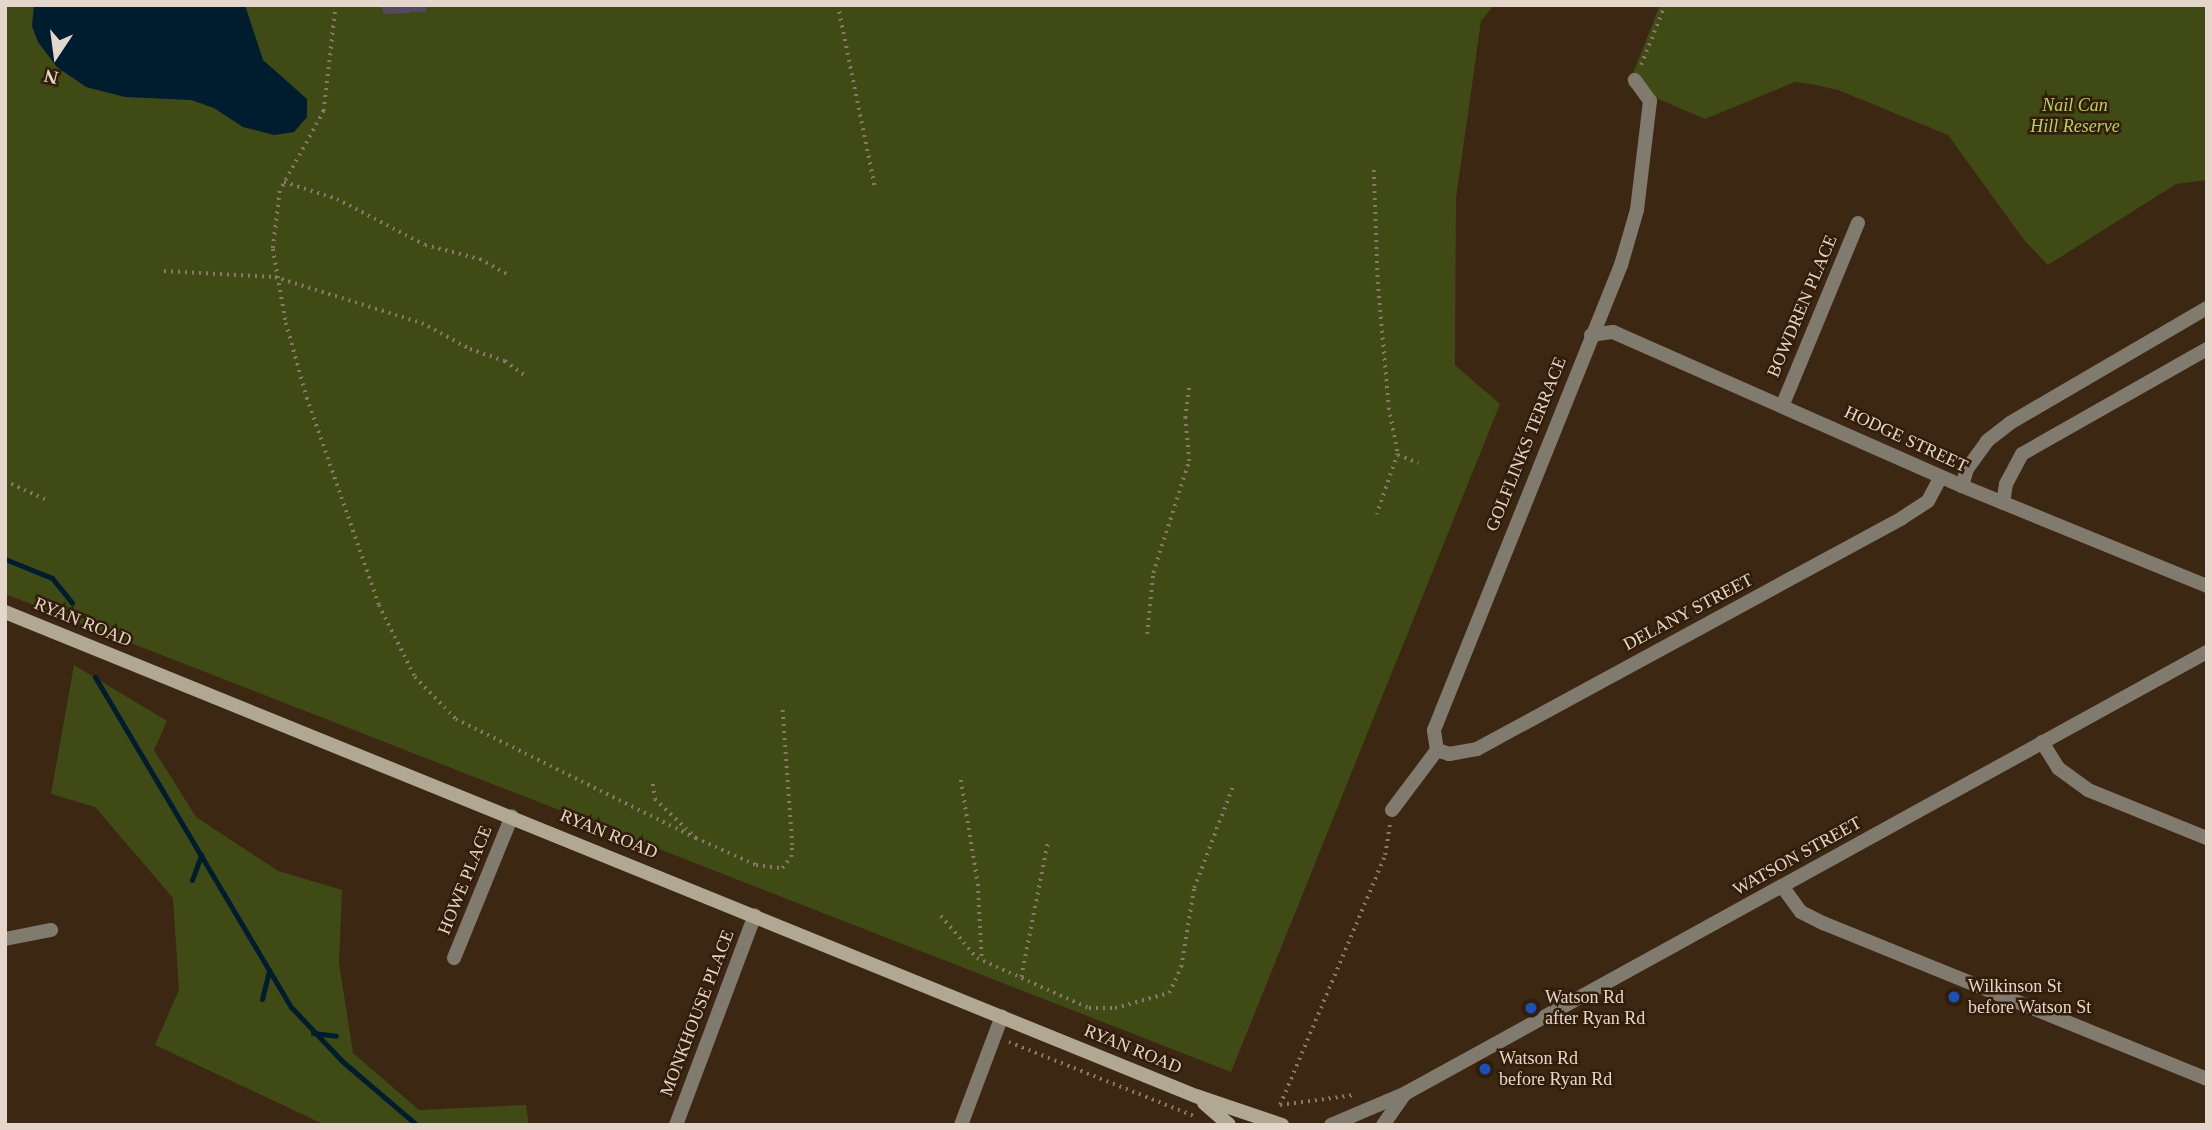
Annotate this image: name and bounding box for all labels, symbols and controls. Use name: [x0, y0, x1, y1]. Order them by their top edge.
north arrow: [21, 21, 91, 91]
text: N: [42, 65, 60, 89]
park label: Nail Can Hill Reserve: [2030, 95, 2120, 138]
street label: BOWDREN PLACE: [1762, 232, 1842, 380]
street label: GOLFLINKS TERRACE: [1481, 353, 1571, 535]
street label: HODGE STREET: [1841, 401, 1971, 477]
street label: DELANY STREET: [1619, 569, 1757, 655]
street label: RYAN ROAD: [31, 593, 135, 651]
street label: RYAN ROAD: [557, 805, 661, 863]
street label: WATSON STREET: [1729, 812, 1865, 900]
street label: HOWE PLACE: [433, 822, 497, 938]
street label: MONKHOUSE PLACE: [655, 927, 739, 1099]
place label: Wilkinson St before Watson St: [1968, 976, 2092, 1018]
place label: Watson Rd after Ryan Rd: [1545, 987, 1645, 1030]
marker: Wilkinson St before Watson St: [1946, 989, 1962, 1005]
marker: Watson Rd after Ryan Rd: [1523, 1000, 1539, 1016]
street label: RYAN ROAD: [1081, 1020, 1185, 1078]
place label: Watson Rd before Ryan Rd: [1499, 1048, 1612, 1090]
marker: Watson Rd before Ryan Rd: [1477, 1061, 1493, 1077]

